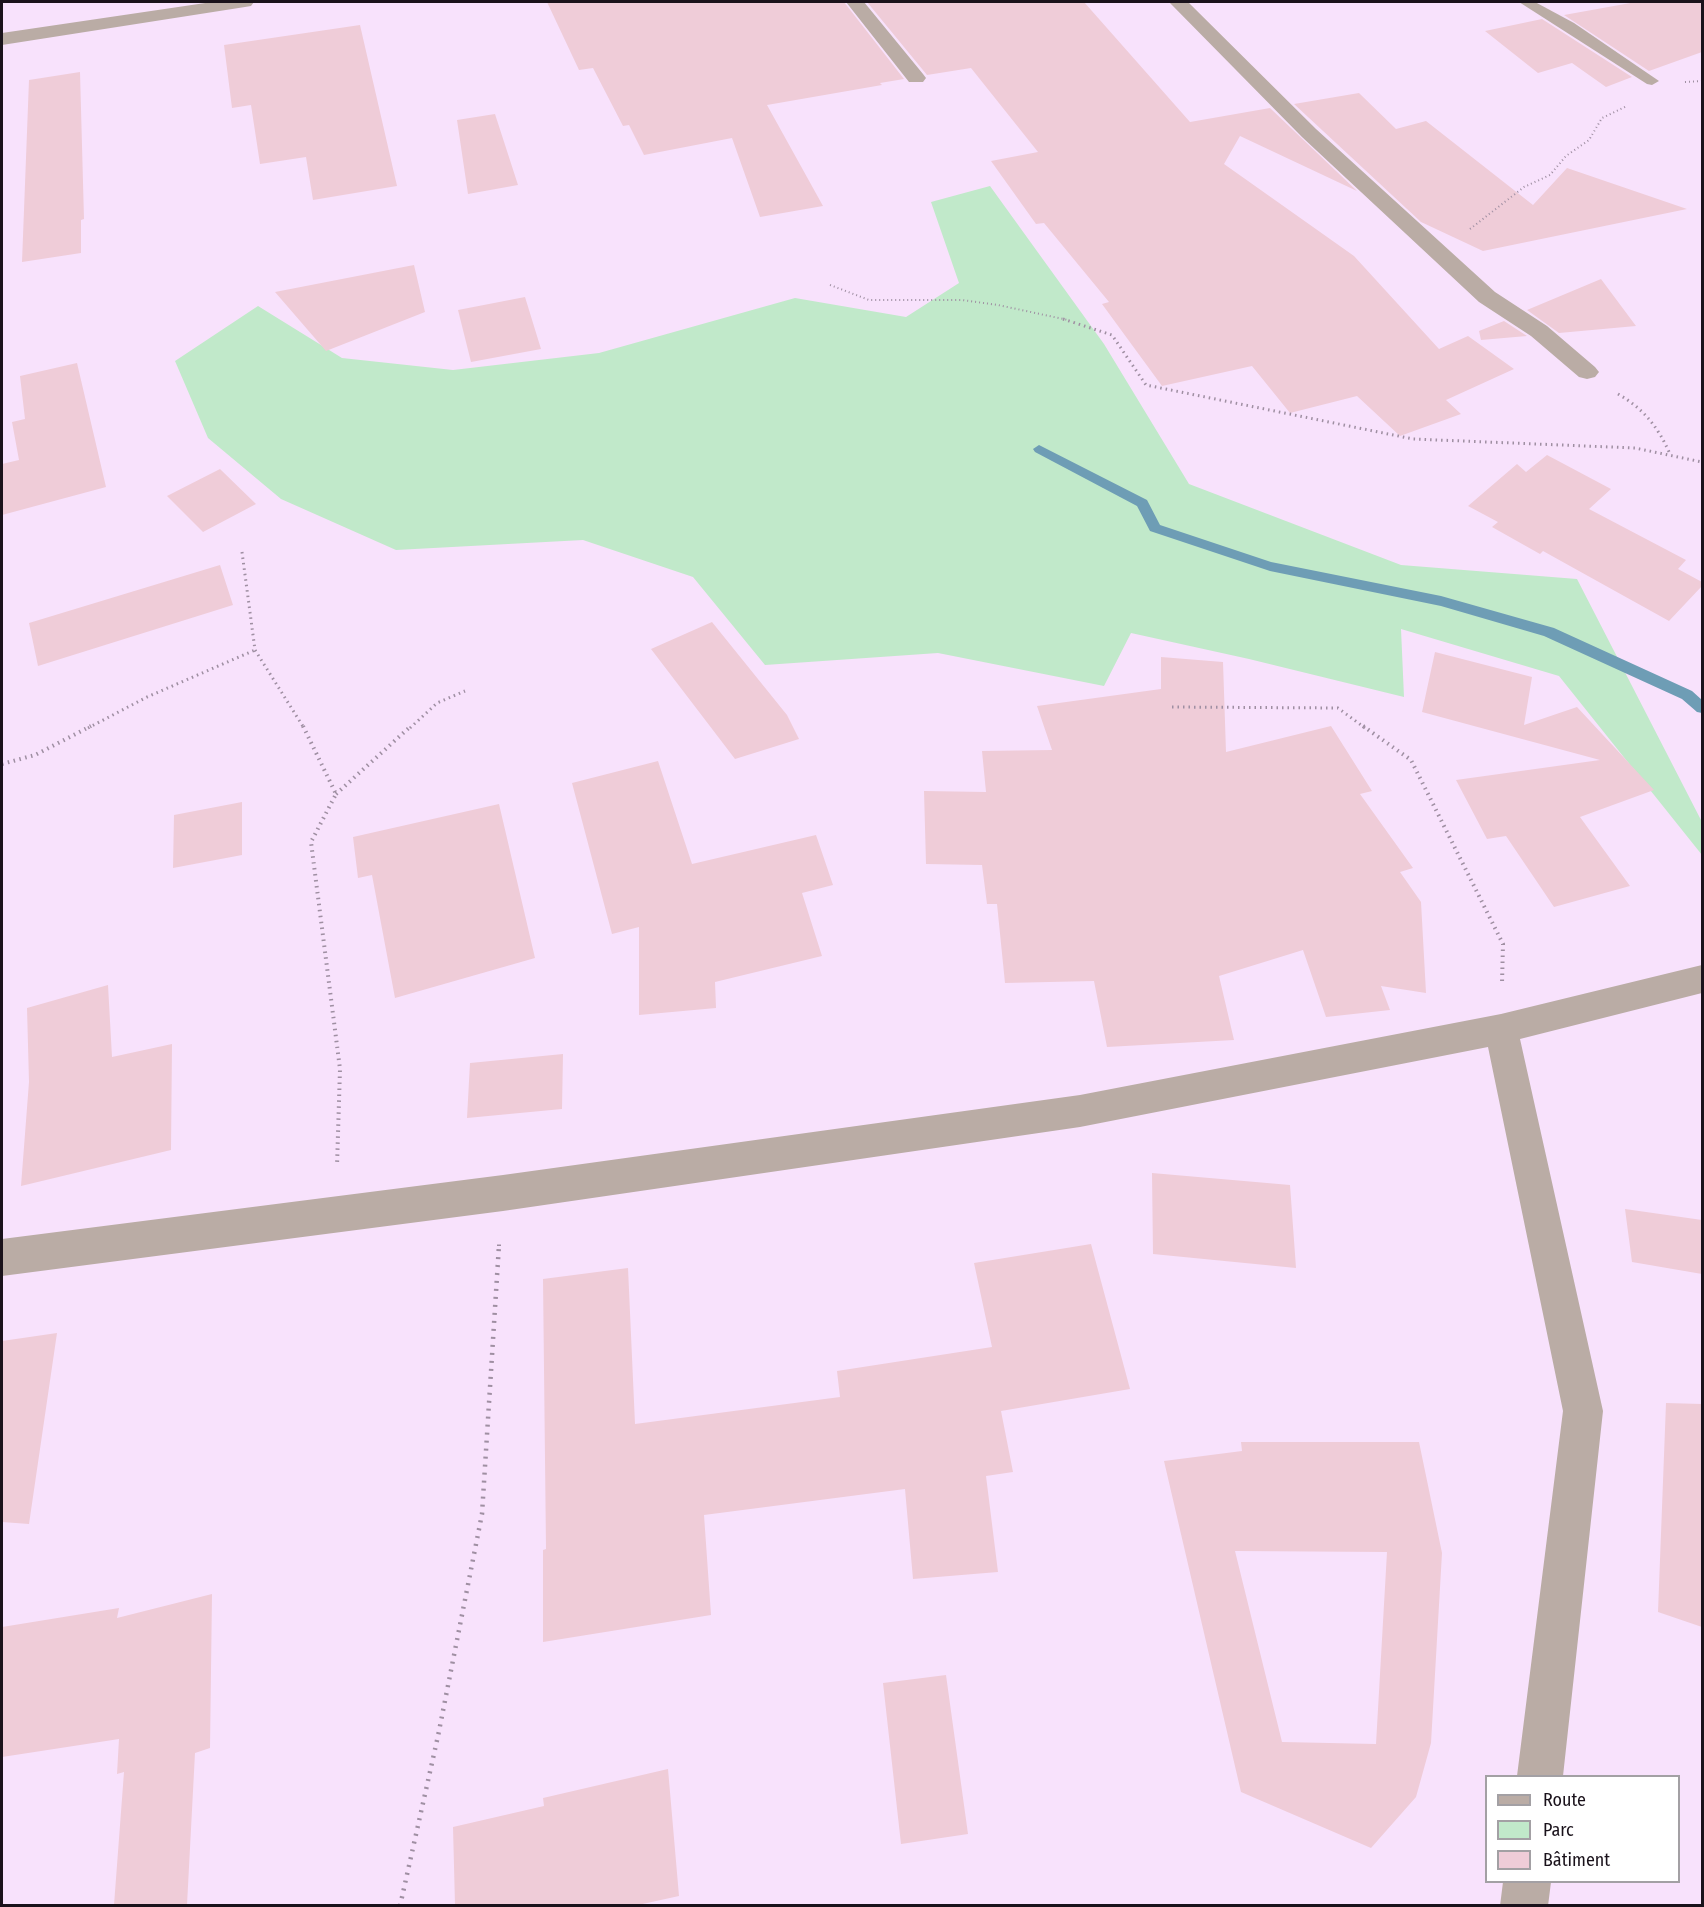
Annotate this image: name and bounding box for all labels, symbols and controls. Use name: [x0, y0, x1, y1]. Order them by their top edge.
legend: [1485, 1775, 1680, 1883]
text: Route: [1543, 1789, 1586, 1811]
text: Parc: [1543, 1819, 1574, 1841]
text: Bâtiment: [1543, 1849, 1610, 1871]

